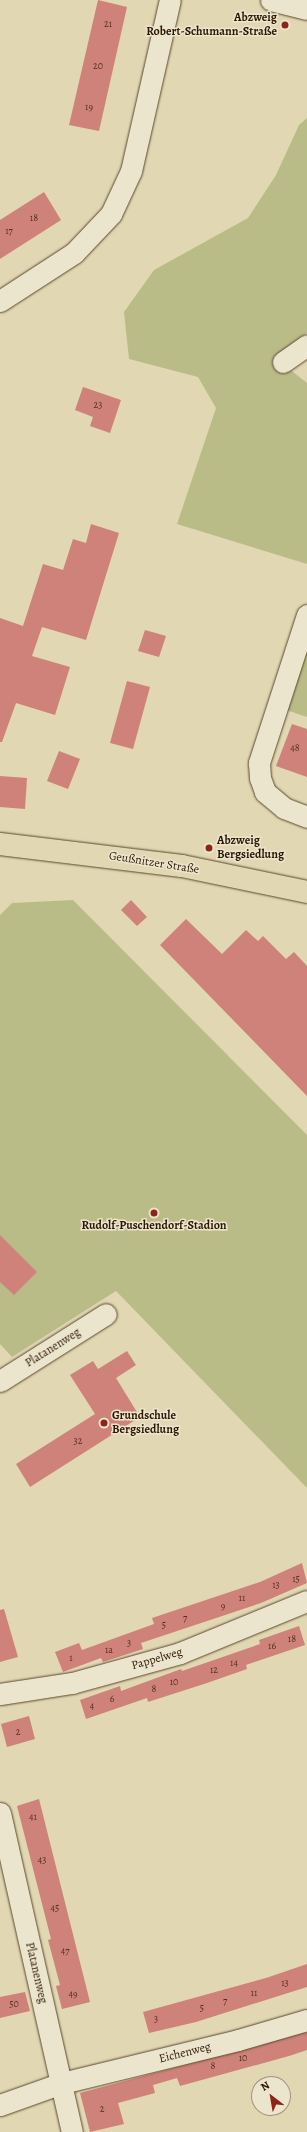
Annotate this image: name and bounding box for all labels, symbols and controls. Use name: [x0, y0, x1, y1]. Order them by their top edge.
place label: Abzweig Robert-Schumann-Straße: [146, 11, 277, 39]
house number: 21: [104, 18, 112, 30]
marker: Abzweig Robert-Schumann-Straße: [280, 20, 290, 30]
house number: 20: [93, 60, 103, 72]
house number: 19: [85, 101, 93, 113]
house number: 18: [30, 212, 38, 224]
house number: 17: [5, 225, 13, 237]
house number: 23: [94, 399, 102, 411]
house number: 48: [290, 742, 300, 754]
place label: Abzweig Bergsiedlung: [217, 834, 284, 862]
marker: Abzweig Bergsiedlung: [204, 843, 214, 853]
street label: Geußnitzer Straße: [108, 849, 200, 877]
marker: Rudolf-Puschendorf-Stadion: [149, 1208, 159, 1218]
place label: Rudolf-Puschendorf-Stadion: [81, 1219, 227, 1233]
street label: Platanenweg: [23, 1325, 83, 1371]
place label: Grundschule Bergsiedlung: [112, 1409, 179, 1437]
marker: Grundschule Bergsiedlung: [99, 1418, 109, 1428]
house number: 32: [74, 1435, 82, 1447]
house number: 15: [292, 1573, 300, 1585]
house number: 13: [272, 1579, 280, 1591]
house number: 11: [239, 1592, 245, 1604]
house number: 9: [221, 1600, 225, 1612]
house number: 7: [183, 1612, 187, 1624]
house number: 5: [162, 1619, 166, 1631]
house number: 18: [288, 1633, 296, 1645]
house number: 3: [127, 1637, 131, 1649]
house number: 16: [268, 1640, 276, 1652]
house number: 1a: [105, 1644, 113, 1656]
street label: Pappelweg: [130, 1645, 184, 1673]
house number: 1: [69, 1652, 73, 1664]
house number: 14: [230, 1657, 238, 1669]
house number: 12: [210, 1664, 218, 1676]
house number: 10: [170, 1676, 178, 1688]
house number: 8: [152, 1683, 156, 1695]
house number: 6: [110, 1693, 114, 1705]
house number: 4: [90, 1700, 94, 1712]
house number: 2: [16, 1726, 20, 1738]
house number: 41: [29, 1811, 37, 1823]
house number: 43: [38, 1854, 46, 1866]
house number: 45: [51, 1902, 59, 1914]
street label: Platanenweg: [22, 1941, 50, 2005]
house number: 47: [61, 1945, 69, 1957]
house number: 13: [281, 1977, 289, 1989]
house number: 11: [251, 1987, 257, 1999]
house number: 49: [68, 1988, 78, 2000]
house number: 7: [223, 1995, 227, 2007]
house number: 50: [9, 1998, 19, 2010]
house number: 5: [200, 2002, 204, 2014]
house number: 3: [154, 2013, 158, 2025]
street label: Eichenweg: [158, 2040, 212, 2066]
house number: 10: [239, 2052, 247, 2064]
house number: 8: [211, 2060, 215, 2072]
north arrow: [251, 2076, 291, 2116]
text: N: [258, 2078, 272, 2095]
house number: 2: [100, 2103, 104, 2115]

